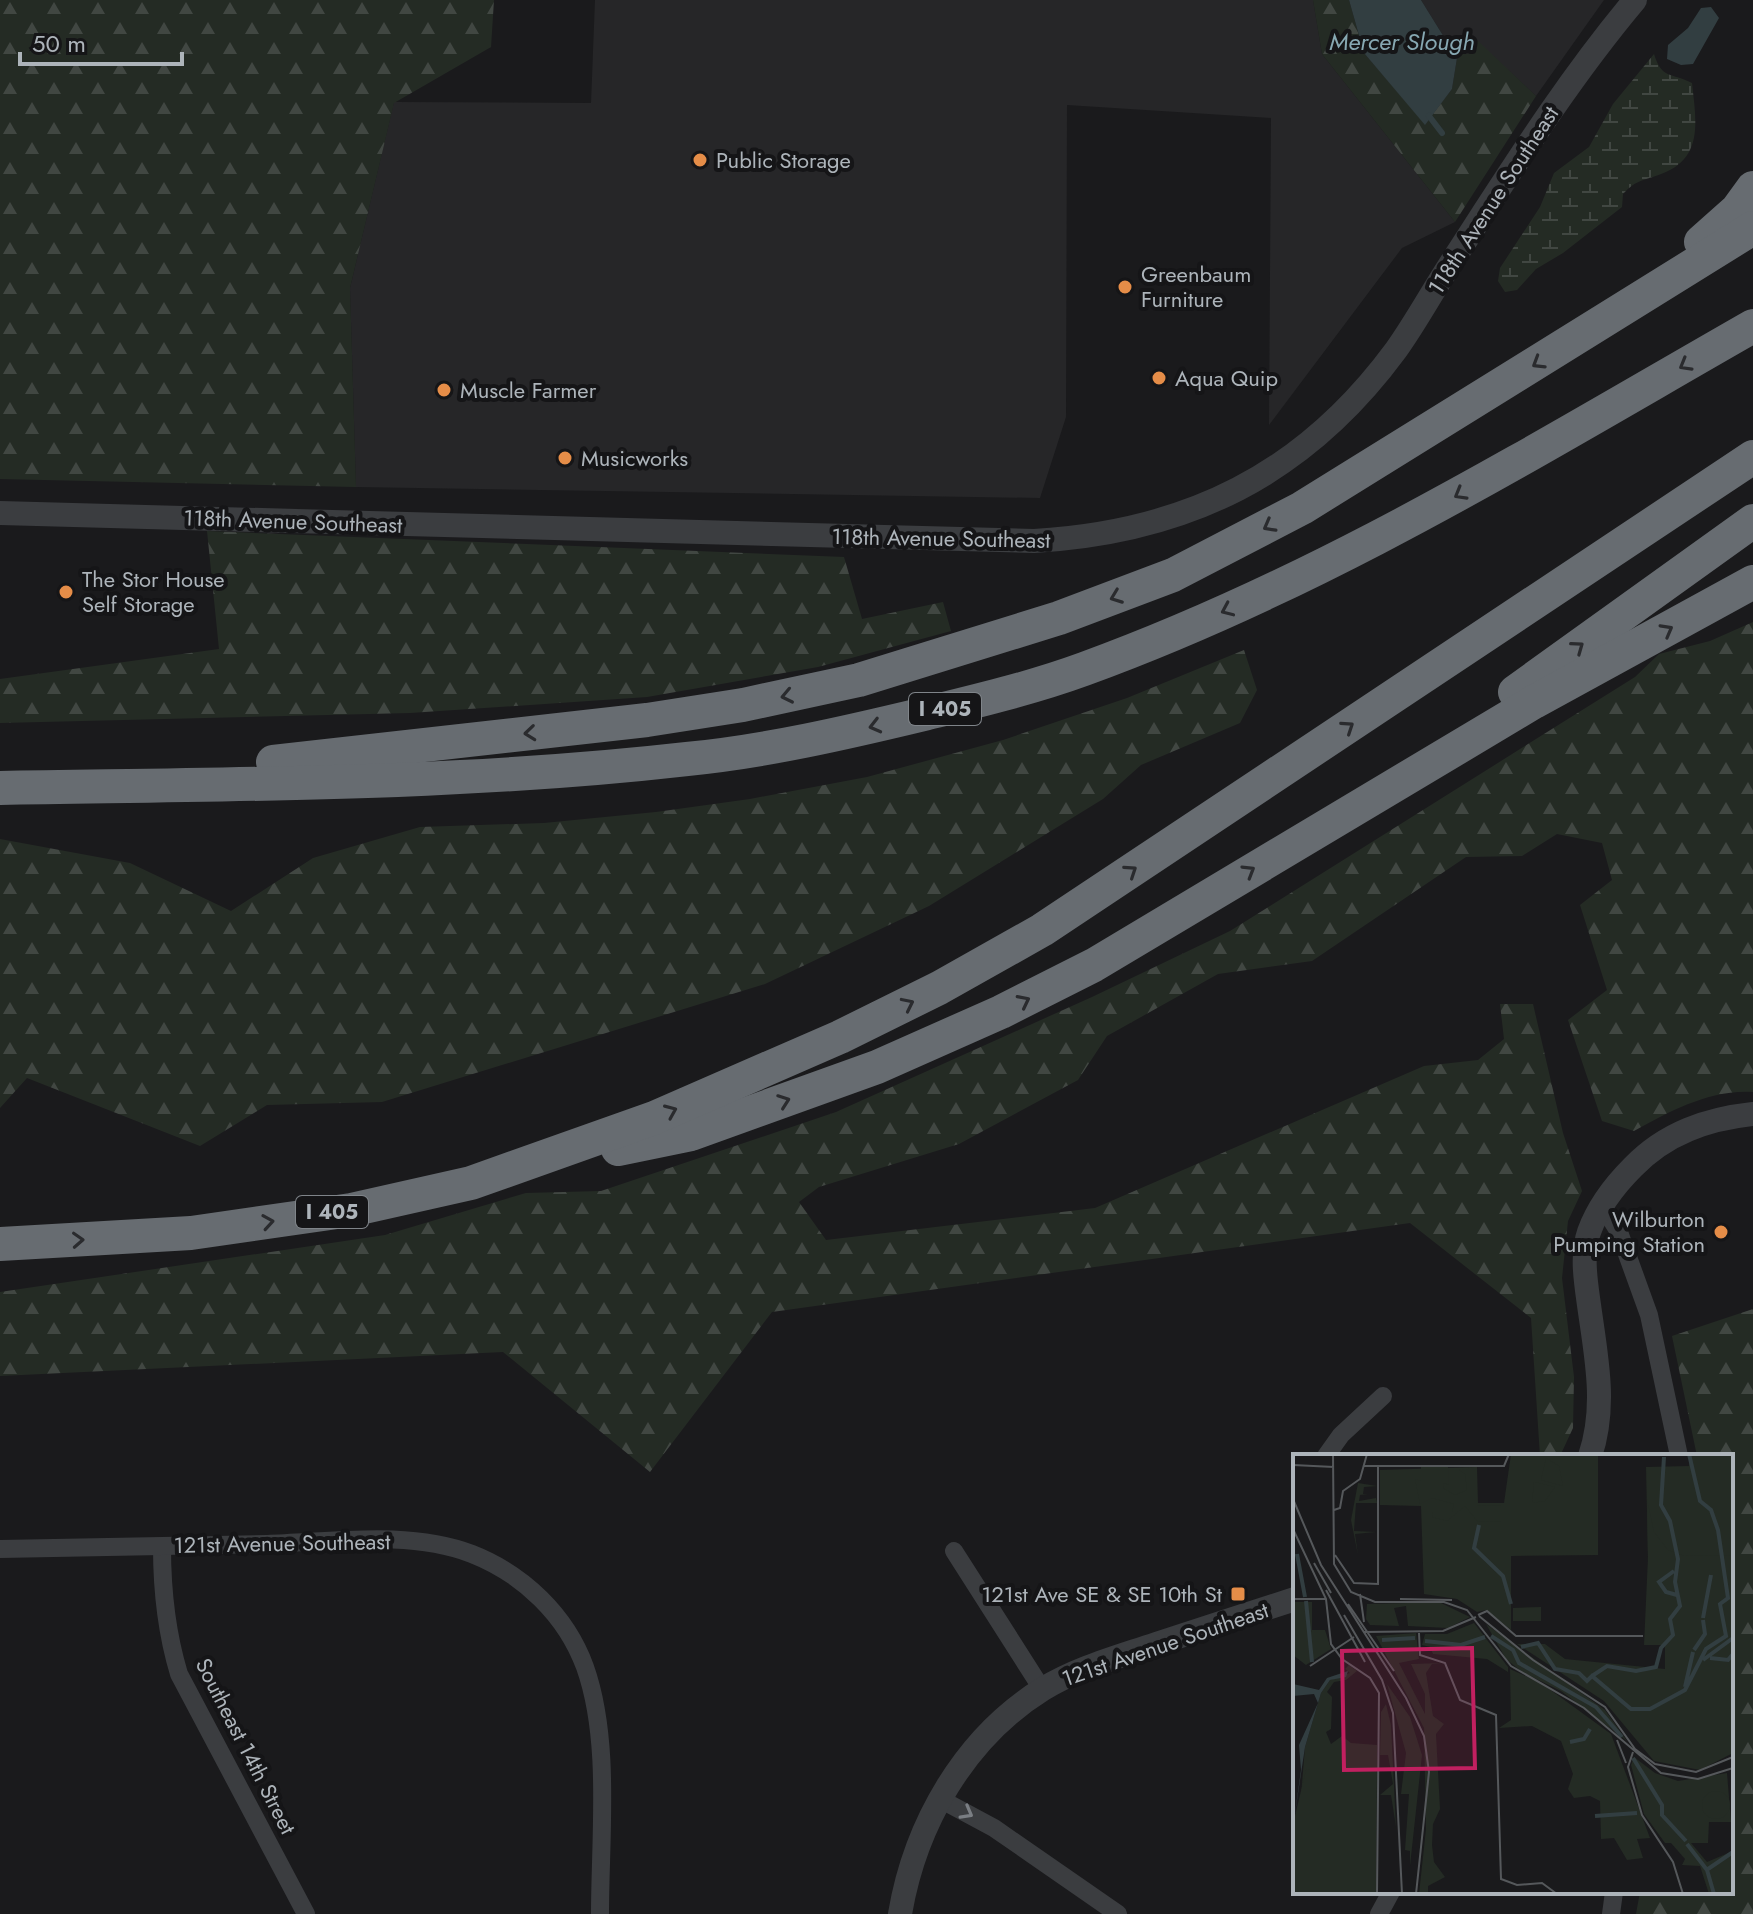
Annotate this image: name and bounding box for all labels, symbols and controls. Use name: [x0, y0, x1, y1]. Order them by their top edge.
scale bar: [20, 16, 182, 66]
water label: Mercer Slough: [1329, 24, 1475, 59]
text: 50 m: [32, 26, 86, 61]
street label: 118th Avenue Southeast: [1420, 99, 1566, 301]
place label: Public Storage: [716, 144, 851, 176]
marker: Public Storage: [691, 151, 709, 169]
place label: Greenbaum Furniture: [1141, 258, 1251, 315]
marker: Greenbaum Furniture: [1116, 278, 1134, 296]
one-way arrow: [1532, 353, 1547, 369]
one-way arrow: [1679, 355, 1694, 371]
place label: Aqua Quip: [1175, 362, 1278, 394]
marker: Aqua Quip: [1150, 369, 1168, 387]
place label: Muscle Farmer: [460, 374, 597, 406]
marker: Muscle Farmer: [435, 381, 453, 399]
place label: Musicworks: [581, 442, 688, 474]
marker: Musicworks: [556, 449, 574, 467]
one-way arrow: [1454, 484, 1468, 500]
street label: 118th Avenue Southeast: [183, 501, 404, 541]
one-way arrow: [1263, 516, 1277, 532]
street label: 118th Avenue Southeast: [831, 520, 1051, 556]
place label: The Stor House Self Storage: [82, 563, 225, 620]
marker: The Stor House Self Storage: [57, 583, 75, 601]
one-way arrow: [1110, 587, 1124, 603]
one-way arrow: [1221, 601, 1236, 617]
one-way arrow: [1658, 624, 1672, 640]
one-way arrow: [1569, 642, 1583, 657]
one-way arrow: [781, 687, 794, 704]
road number: I 405: [909, 693, 981, 725]
one-way arrow: [868, 717, 882, 734]
one-way arrow: [1339, 722, 1354, 737]
one-way arrow: [523, 724, 537, 741]
one-way arrow: [1240, 865, 1255, 881]
one-way arrow: [1122, 866, 1137, 881]
one-way arrow: [1015, 995, 1030, 1010]
one-way arrow: [899, 998, 914, 1014]
one-way arrow: [776, 1094, 790, 1110]
one-way arrow: [663, 1104, 677, 1120]
road number: I 405: [296, 1196, 368, 1228]
place label: Wilburton Pumping Station: [1553, 1203, 1705, 1260]
one-way arrow: [262, 1214, 275, 1231]
marker: Wilburton Pumping Station: [1712, 1223, 1730, 1241]
one-way arrow: [72, 1232, 85, 1249]
inset map: [1293, 1454, 1733, 1894]
street label: 121st Avenue Southeast: [173, 1525, 391, 1561]
place label: 121st Ave SE & SE 10th St: [981, 1578, 1223, 1610]
marker: 121st Ave SE & SE 10th St: [1229, 1585, 1247, 1603]
street label: 121st Avenue Southeast: [1057, 1593, 1273, 1694]
street label: Southeast 14th Street: [188, 1652, 305, 1840]
one-way arrow: [958, 1804, 973, 1819]

